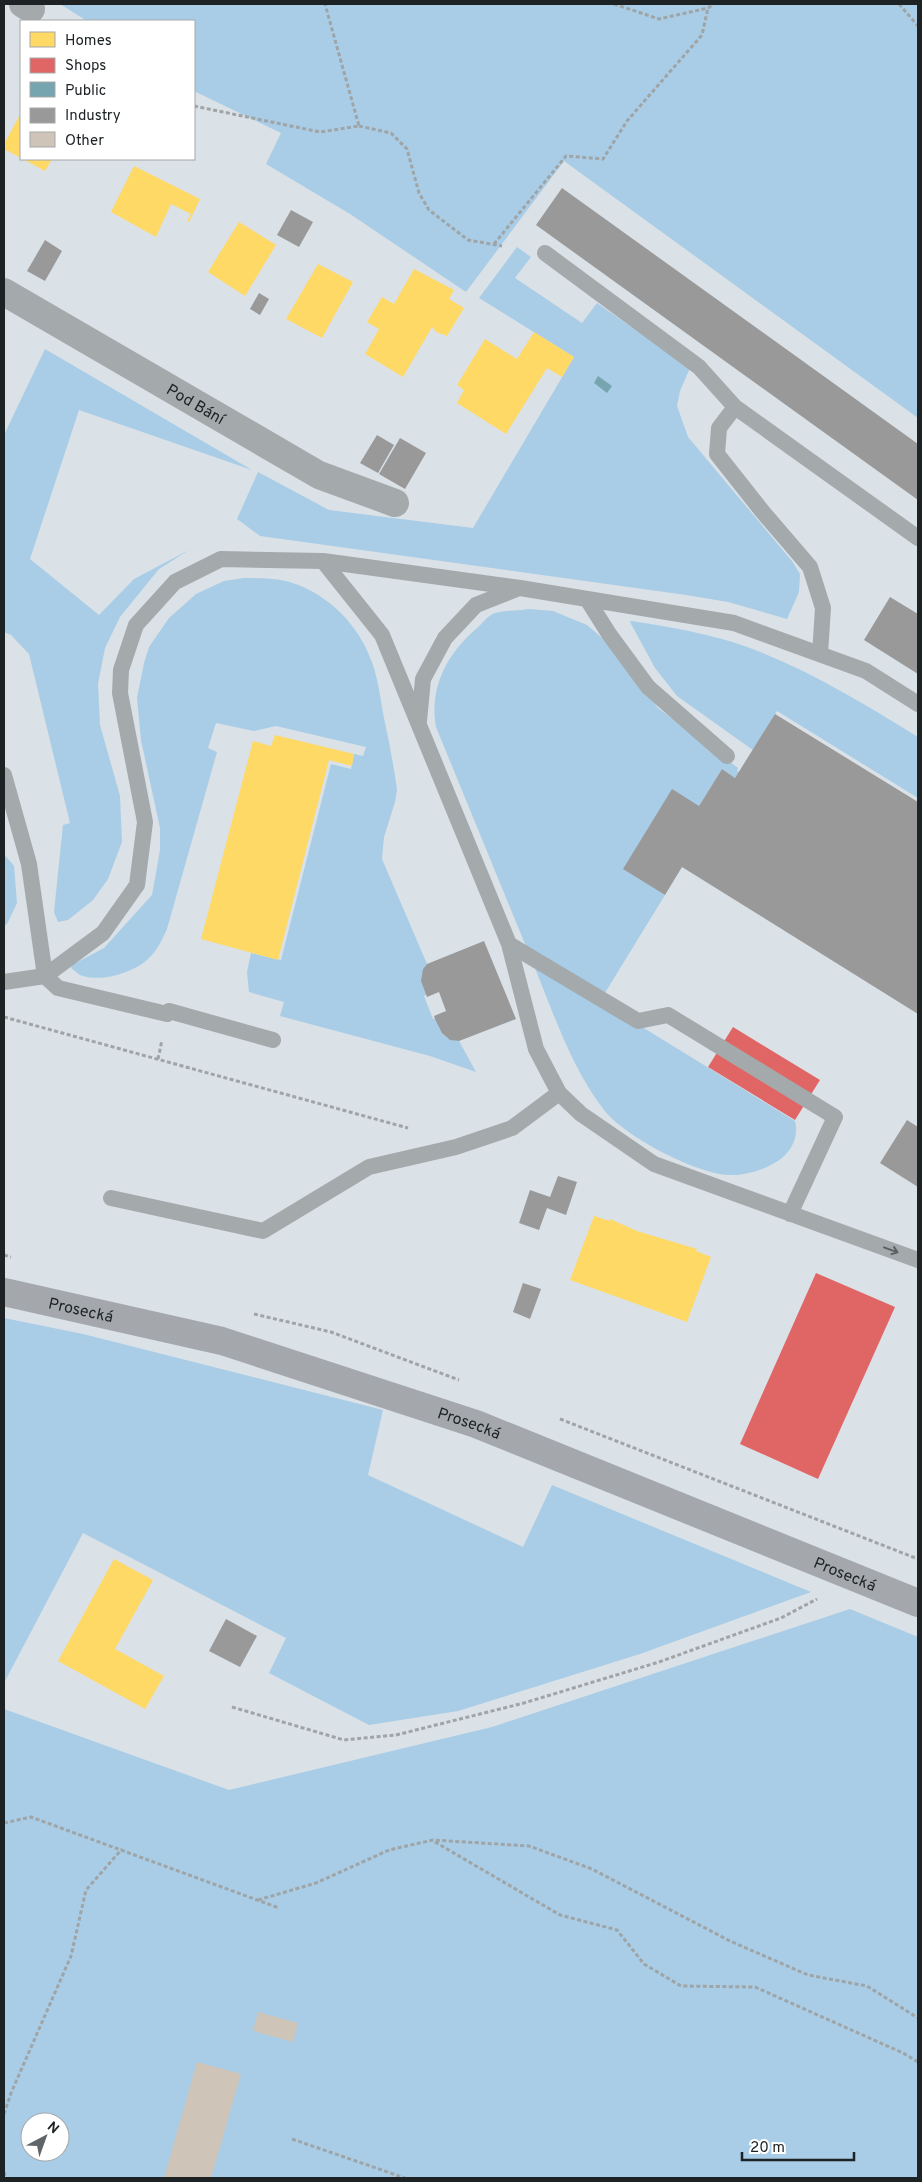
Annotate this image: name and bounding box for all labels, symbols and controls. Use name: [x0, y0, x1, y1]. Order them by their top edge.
legend: [20, 20, 195, 160]
text: Homes: [65, 32, 112, 51]
text: Shops: [65, 57, 106, 76]
text: Public: [65, 82, 106, 101]
text: Industry: [65, 107, 121, 126]
text: Other: [65, 132, 104, 151]
street label: Pod Bání: [162, 380, 229, 431]
one-way arrow: [883, 1246, 898, 1255]
street label: Prosecká: [46, 1294, 115, 1328]
street label: Prosecká: [435, 1404, 503, 1445]
street label: Prosecká: [810, 1554, 879, 1597]
north arrow: [20, 2112, 70, 2162]
text: N: [43, 2119, 62, 2138]
scale bar: [742, 2130, 854, 2162]
text: 20 m: [750, 2139, 785, 2158]

